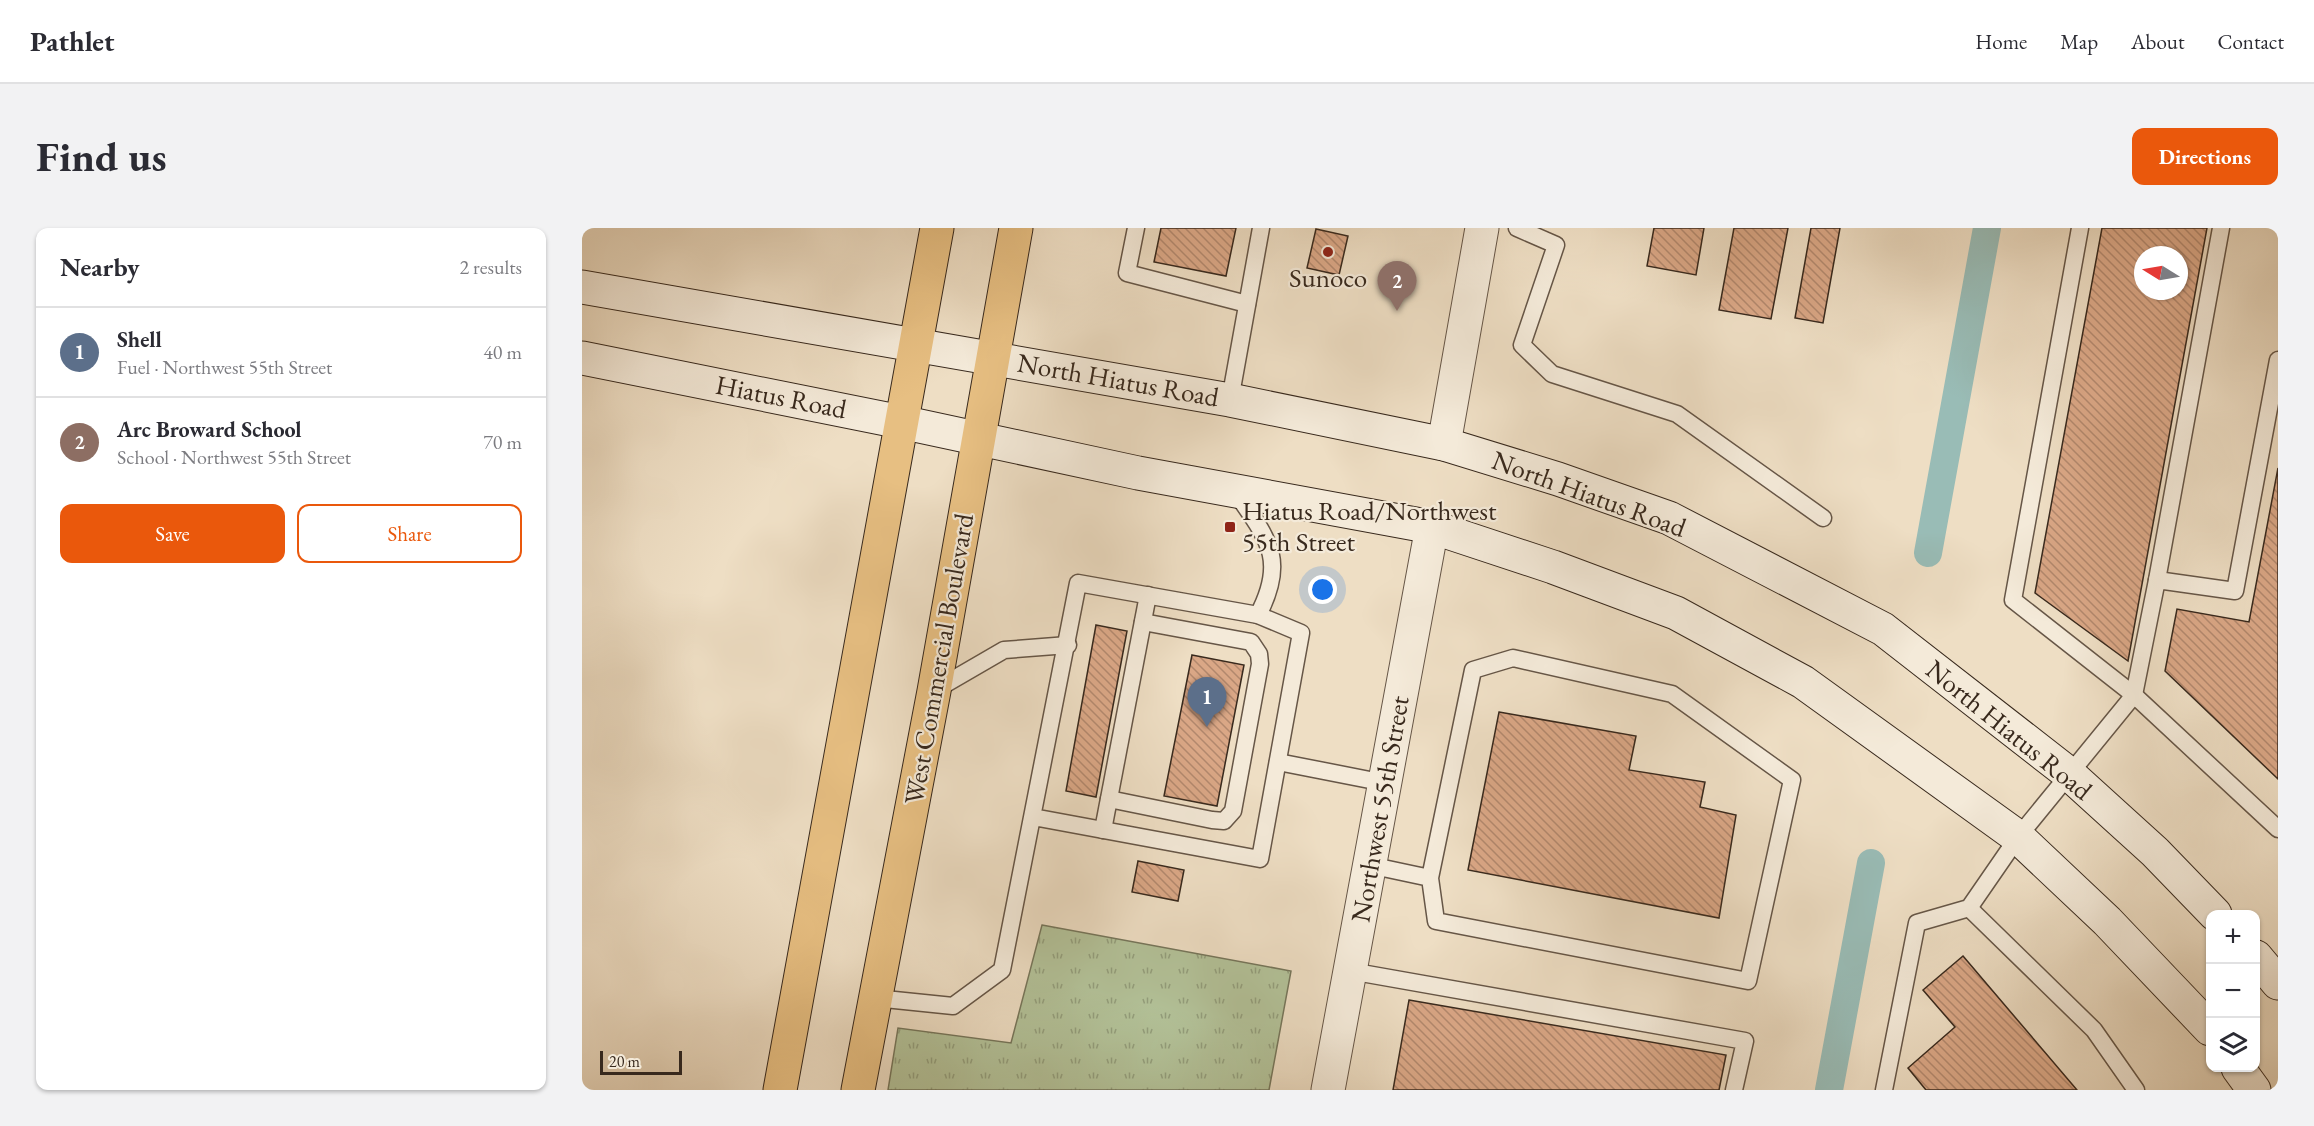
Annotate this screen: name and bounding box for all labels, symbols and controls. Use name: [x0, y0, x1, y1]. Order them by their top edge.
text: Pathlet: [30, 23, 114, 59]
text: Home: [1975, 28, 2027, 55]
text: Map: [2060, 28, 2098, 55]
text: About: [2131, 28, 2184, 55]
text: Contact: [2217, 28, 2284, 55]
button: Directions: [2132, 128, 2278, 185]
text: Find us: [36, 129, 167, 184]
marker: Sunoco: [1321, 245, 1335, 259]
north arrow: [2134, 246, 2188, 300]
text: Nearby: [60, 250, 140, 284]
text: 2 results: [459, 254, 522, 280]
place label: Sunoco: [1289, 260, 1367, 295]
pin: 2: [1378, 262, 1416, 311]
text: Shell: [117, 325, 162, 354]
text: 1: [74, 339, 85, 365]
text: 40 m: [483, 339, 522, 365]
street label: North Hiatus Road: [1015, 345, 1222, 415]
text: Fuel · Northwest 55th Street: [117, 354, 332, 380]
street label: Hiatus Road: [713, 367, 850, 426]
text: Arc Broward School: [117, 415, 302, 444]
text: 2: [74, 429, 85, 455]
text: 70 m: [483, 429, 522, 455]
street label: North Hiatus Road: [1487, 442, 1691, 545]
text: School · Northwest 55th Street: [117, 444, 351, 470]
place label: Hiatus Road/Northwest 55th Street: [1242, 493, 1497, 559]
button: Save: [60, 504, 285, 563]
button: Share: [297, 504, 522, 563]
street label: West Commercial Boulevard: [896, 510, 981, 807]
marker: Hiatus Road/Northwest 55th Street: [1223, 520, 1237, 534]
your location: [1308, 575, 1337, 604]
street label: North Hiatus Road: [1919, 652, 2100, 808]
pin: 1: [1188, 678, 1226, 727]
street label: Northwest 55th Street: [1342, 692, 1417, 925]
map controls: [2206, 910, 2260, 1072]
button: +: [2206, 910, 2260, 964]
button: −: [2206, 964, 2260, 1018]
button: layers: [2206, 1018, 2260, 1072]
scale bar: [600, 1048, 682, 1076]
text: 20 m: [609, 1051, 640, 1072]

